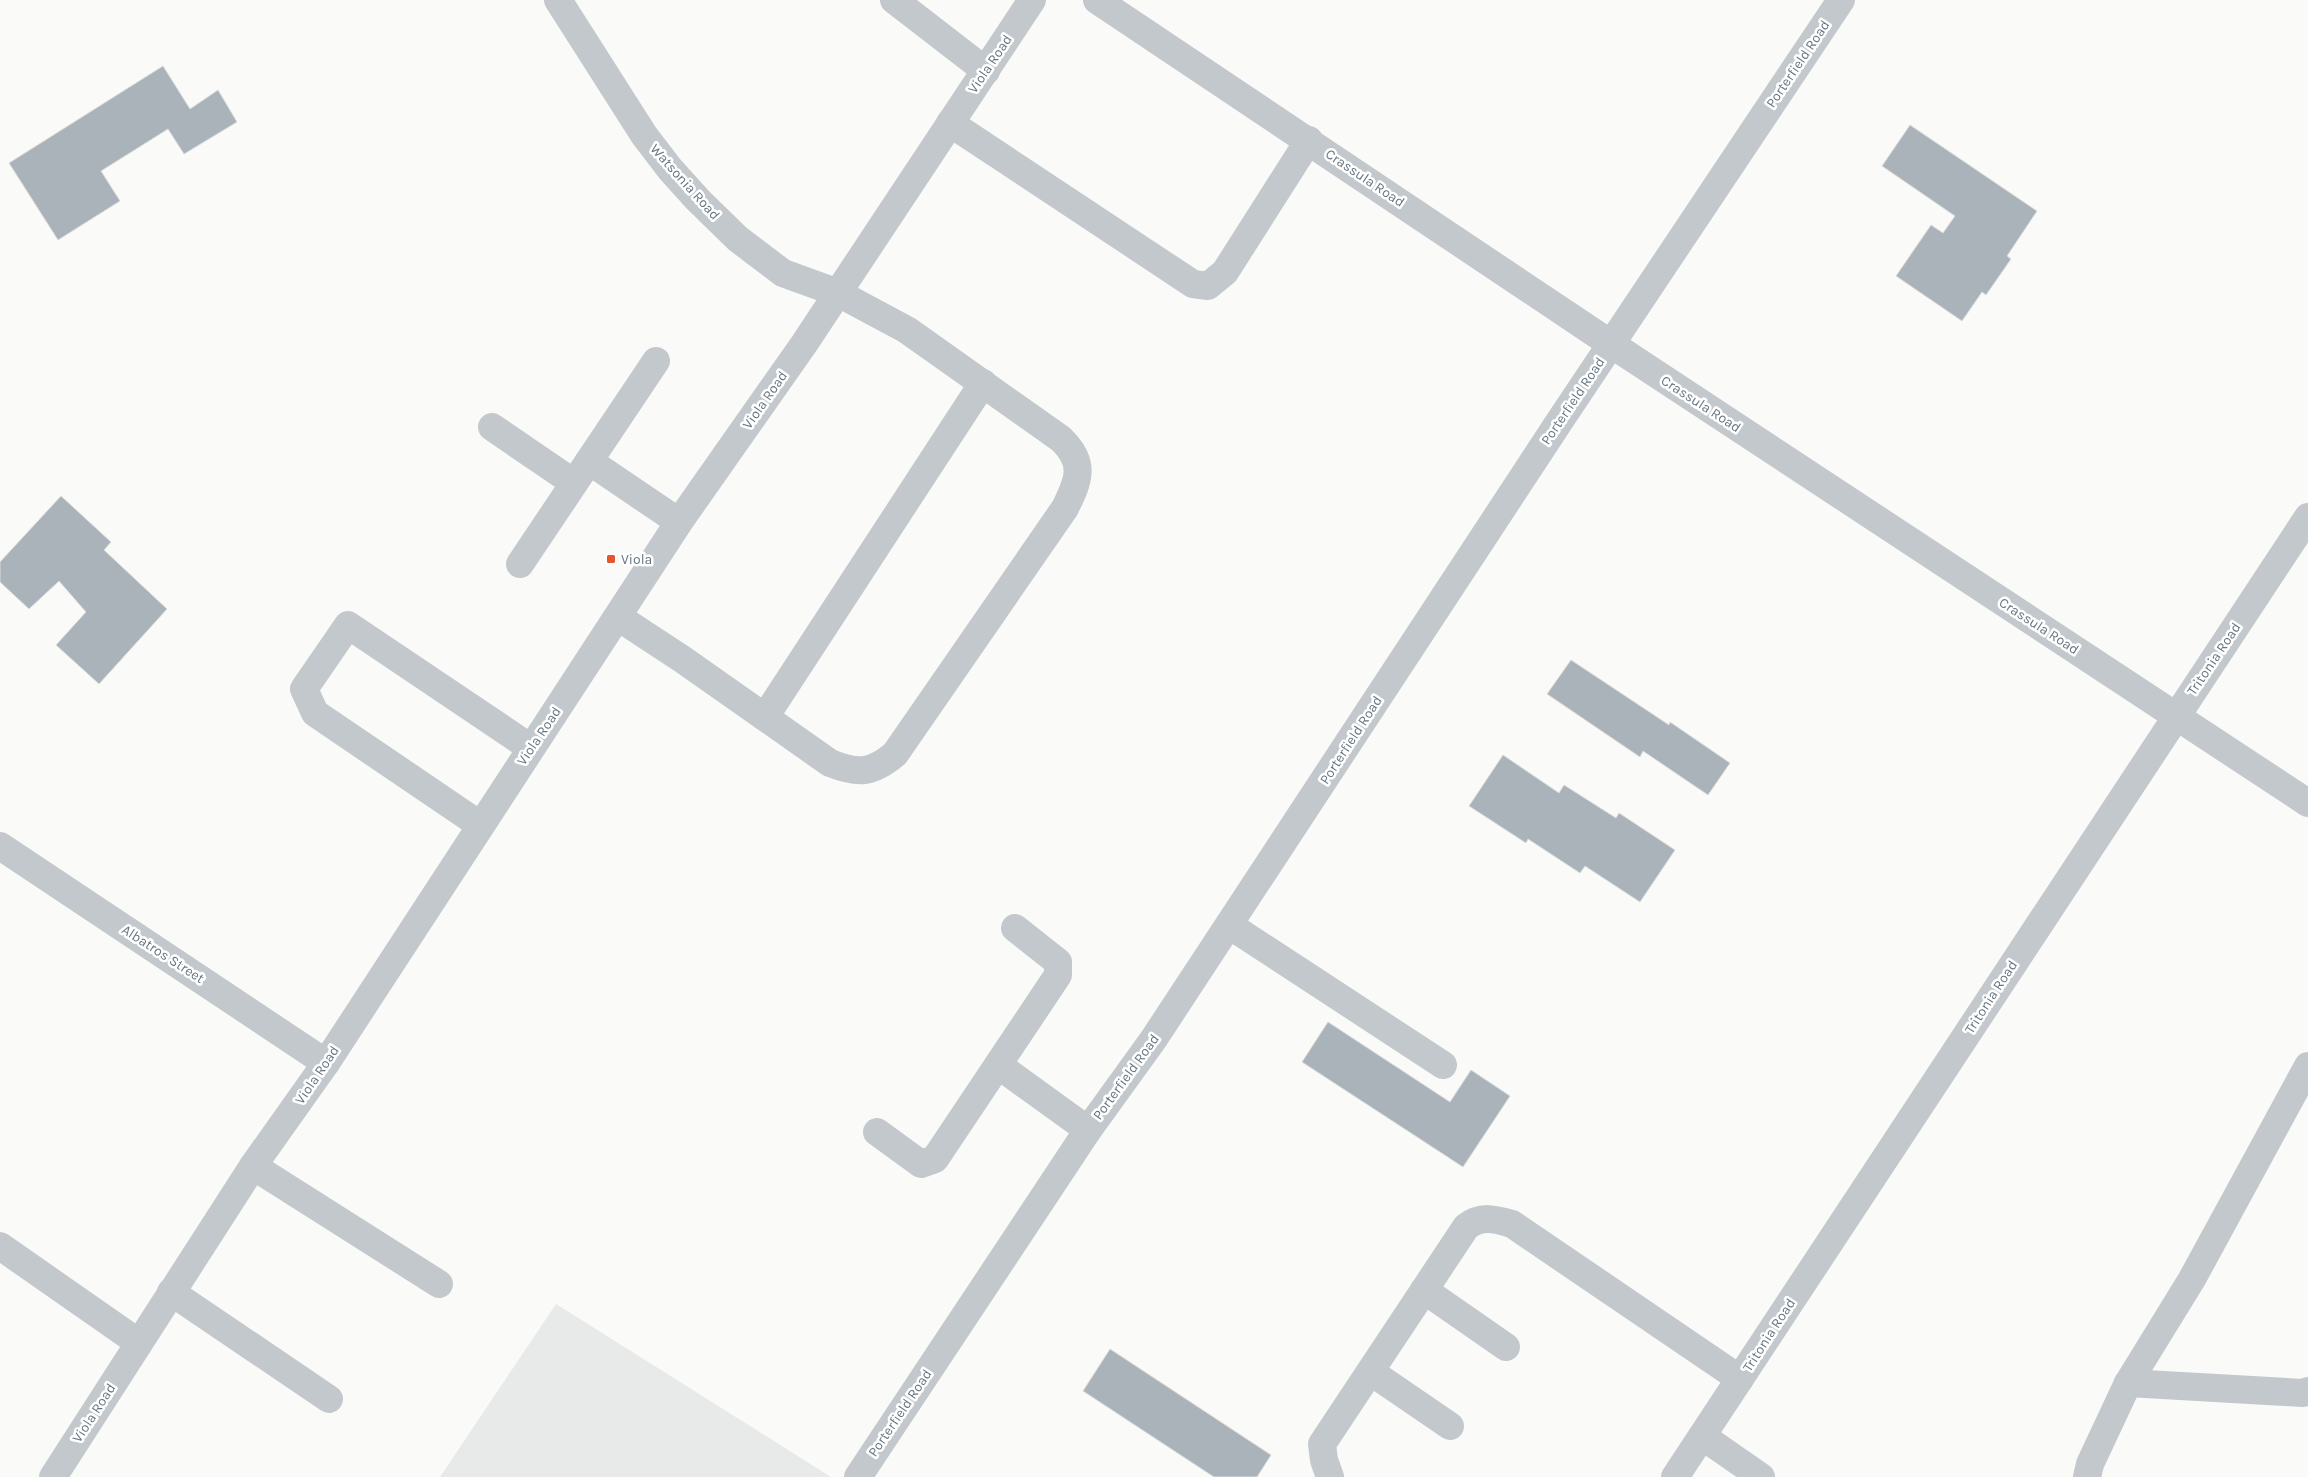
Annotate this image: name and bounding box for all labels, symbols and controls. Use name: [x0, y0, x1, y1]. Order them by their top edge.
street label: Porterfield Road: [1762, 17, 1834, 111]
street label: Viola Road: [964, 32, 1016, 96]
street label: Watsonia Road: [647, 141, 723, 223]
street label: Crassula Road: [1322, 145, 1408, 211]
street label: Porterfield Road: [1537, 354, 1609, 448]
street label: Viola Road: [739, 368, 791, 432]
street label: Crassula Road: [1658, 372, 1744, 436]
place label: Viola: [621, 551, 652, 568]
marker: Viola: [605, 553, 617, 565]
street label: Crassula Road: [1996, 594, 2082, 658]
street label: Tritonia Road: [2183, 619, 2245, 699]
street label: Porterfield Road: [1316, 693, 1386, 787]
street label: Viola Road: [513, 704, 565, 768]
street label: Albatros Street: [119, 921, 207, 987]
street label: Tritonia Road: [1961, 957, 2021, 1037]
street label: Porterfield Road: [1089, 1031, 1163, 1123]
street label: Viola Road: [291, 1043, 343, 1107]
street label: Tritonia Road: [1739, 1295, 1799, 1375]
street label: Porterfield Road: [864, 1366, 936, 1460]
street label: Viola Road: [69, 1380, 119, 1446]

